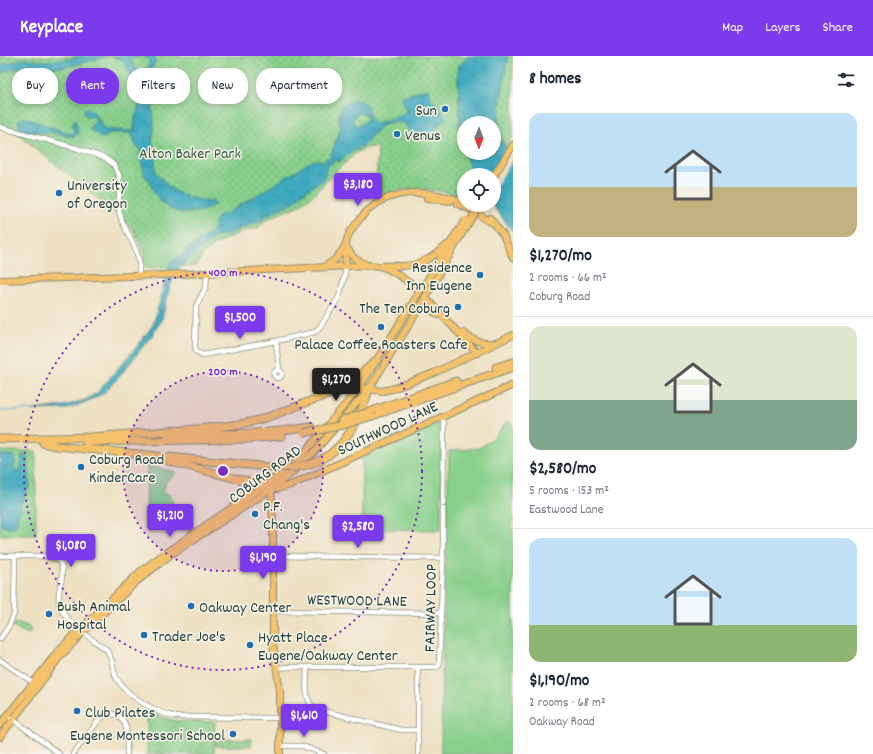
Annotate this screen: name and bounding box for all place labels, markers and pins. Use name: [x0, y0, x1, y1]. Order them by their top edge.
place label: Sun: [416, 100, 437, 123]
marker: Sun: [440, 104, 450, 114]
place label: Venus: [405, 125, 441, 148]
marker: Venus: [392, 129, 402, 139]
pin: $3,180: [325, 173, 391, 207]
place label: University of Oregon: [67, 175, 127, 216]
marker: University of Oregon: [54, 188, 64, 198]
place label: Residence Inn Eugene: [406, 257, 472, 298]
marker: Residence Inn Eugene: [475, 270, 485, 280]
place label: The Ten Coburg: [359, 298, 450, 321]
marker: The Ten Coburg: [453, 302, 463, 312]
pin: $1,500: [207, 306, 273, 340]
marker: Palace Coffee Roasters Cafe: [376, 322, 386, 332]
place label: Palace Coffee Roasters Cafe: [294, 334, 468, 357]
pin: $1,270: [303, 368, 369, 402]
place label: Coburg Road KinderCare: [89, 449, 164, 490]
marker: Coburg Road KinderCare: [76, 462, 86, 472]
centre of rings: [216, 464, 230, 478]
place label: P.F. Chang's: [263, 496, 310, 537]
pin: $1,210: [137, 504, 203, 538]
marker: P.F. Chang's: [250, 509, 260, 519]
pin: $2,580: [325, 515, 391, 549]
pin: $1,080: [38, 534, 104, 568]
pin: $1,190: [230, 546, 296, 580]
place label: Bush Animal Hospital: [57, 596, 131, 637]
place label: Oakway Center: [199, 597, 291, 620]
marker: Oakway Center: [186, 601, 196, 611]
marker: Bush Animal Hospital: [44, 609, 54, 619]
place label: Trader Joe's: [152, 626, 226, 649]
place label: Hyatt Place Eugene/Oakway Center: [258, 627, 398, 668]
marker: Trader Joe's: [139, 630, 149, 640]
marker: Hyatt Place Eugene/Oakway Center: [245, 640, 255, 650]
place label: Club Pilates: [85, 702, 156, 725]
pin: $1,610: [271, 704, 337, 738]
marker: Club Pilates: [72, 706, 82, 716]
place label: Eugene Montessori School: [70, 725, 225, 748]
marker: Eugene Montessori School: [228, 729, 238, 739]

